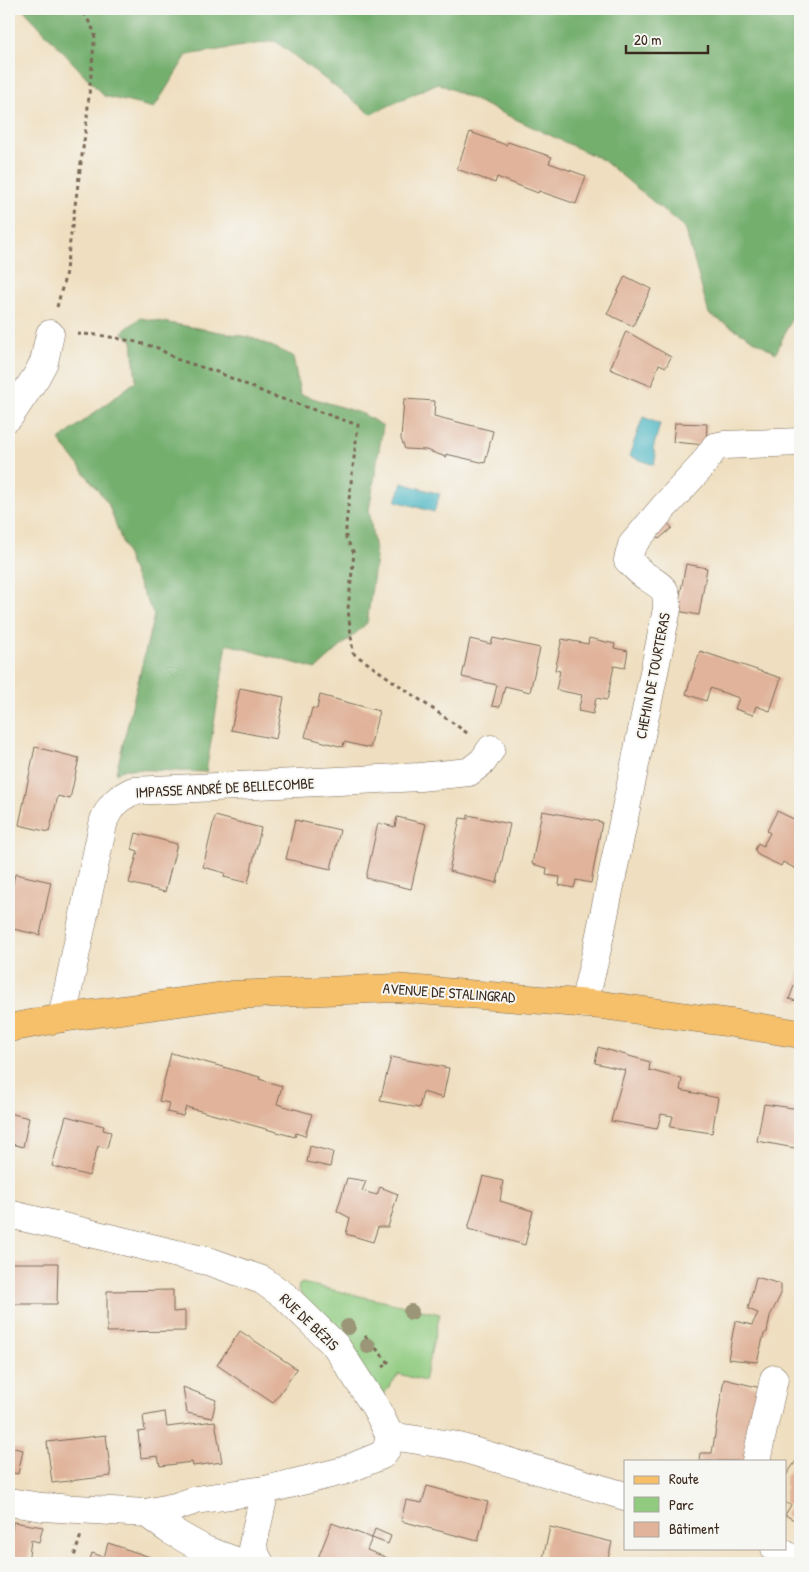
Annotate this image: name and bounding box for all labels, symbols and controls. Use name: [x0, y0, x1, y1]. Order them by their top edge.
scale bar: [626, 22, 709, 54]
text: 20 m: [634, 29, 661, 50]
street label: CHEMIN DE TOURTERAS: [630, 611, 675, 741]
street label: IMPASSE ANDRÉ DE BELLECOMBE: [135, 772, 315, 803]
street label: AVENUE DE STALINGRAD: [382, 977, 517, 1008]
street label: RUE DE BÉZIS: [275, 1288, 344, 1355]
legend: [624, 1460, 786, 1550]
text: Route: [669, 1468, 699, 1489]
text: Parc: [669, 1494, 694, 1515]
text: Bâtiment: [669, 1518, 720, 1539]

